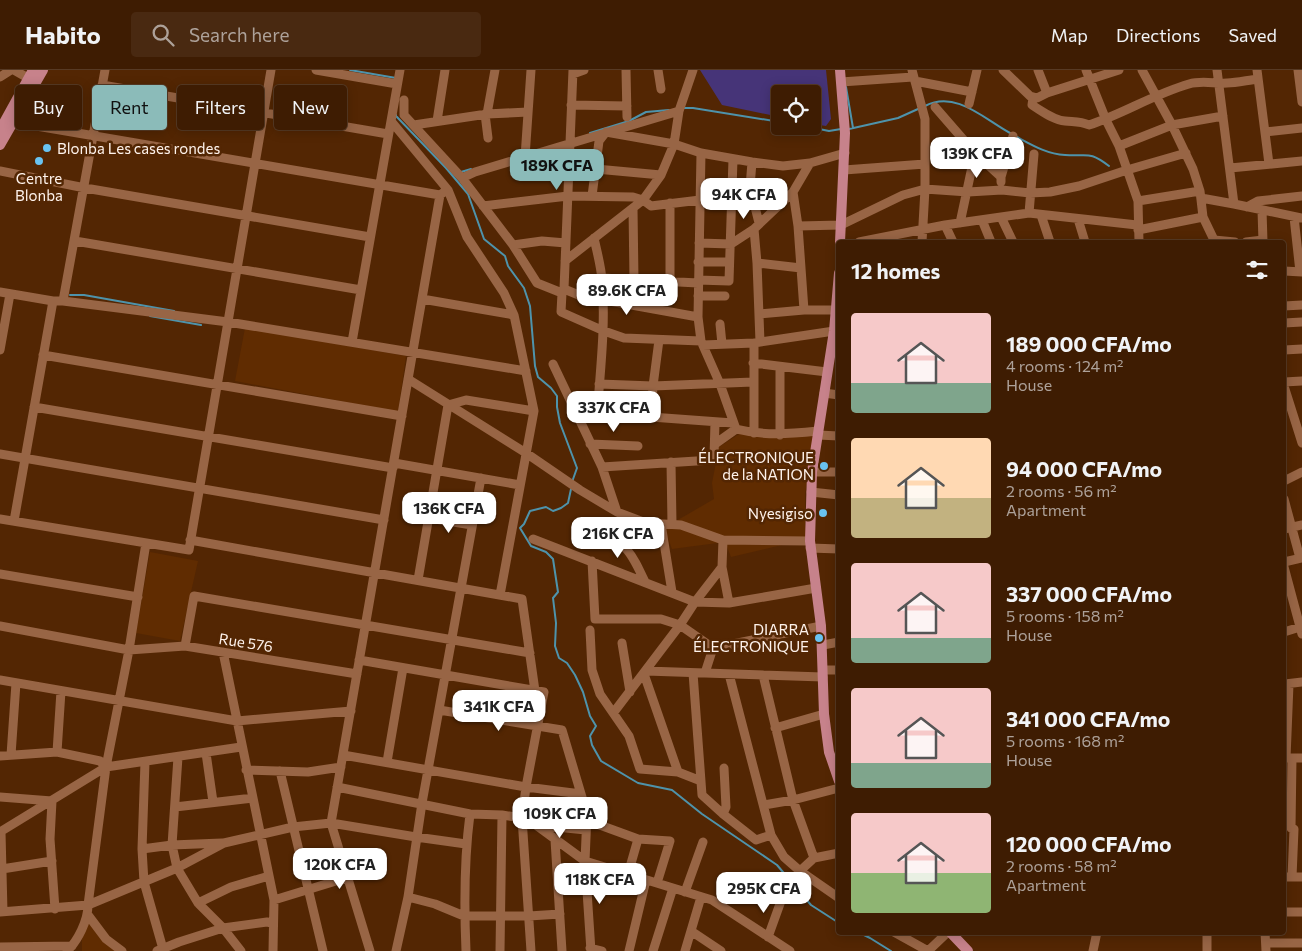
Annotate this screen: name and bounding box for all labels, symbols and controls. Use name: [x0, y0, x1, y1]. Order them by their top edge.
search box: [131, 12, 481, 57]
text: Habito: [25, 20, 101, 49]
icon: search: [149, 21, 177, 49]
text: Search here: [189, 23, 289, 46]
text: Map: [1051, 24, 1088, 46]
text: Directions: [1116, 24, 1200, 46]
text: Saved: [1228, 24, 1277, 46]
chip: Buy: [15, 85, 82, 130]
chip: Rent: [92, 85, 167, 130]
chip: Filters: [177, 85, 264, 130]
chip: New: [274, 85, 347, 130]
map controls: [771, 85, 821, 135]
button: locate: [771, 85, 821, 135]
pin: 139K CFA: [925, 136, 1029, 179]
place label: Blonba Les cases rondes: [57, 139, 220, 157]
marker: Blonba Les cases rondes: [41, 142, 53, 154]
text: 139K CFA: [941, 143, 1013, 162]
pin: 189K CFA: [505, 148, 609, 191]
marker: Centre Blonba: [33, 155, 45, 167]
text: 189K CFA: [521, 155, 593, 174]
place label: Centre Blonba: [15, 169, 63, 204]
pin: 94K CFA: [698, 178, 790, 220]
text: 94K CFA: [712, 184, 776, 203]
icon: filters: [1243, 256, 1271, 284]
text: 12 homes: [851, 258, 940, 283]
pin: 89.6K CFA: [570, 274, 684, 316]
text: 89.6K CFA: [588, 280, 666, 299]
text: 189 000 CFA/mo: [1006, 331, 1172, 356]
icon: home: [891, 333, 951, 393]
text: 4 rooms · 124 m²: [1006, 356, 1124, 375]
text: House: [1006, 375, 1052, 394]
pin: 337K CFA: [562, 390, 666, 433]
text: 337K CFA: [578, 397, 650, 416]
place label: ÉLECTRONIQUE de la NATION: [698, 447, 814, 483]
text: 94 000 CFA/mo: [1006, 456, 1162, 481]
icon: home: [891, 458, 951, 518]
marker: ÉLECTRONIQUE de la NATION: [818, 460, 830, 472]
text: 2 rooms · 56 m²: [1006, 481, 1117, 500]
pin: 136K CFA: [397, 492, 501, 534]
text: 136K CFA: [413, 498, 485, 517]
text: Apartment: [1006, 500, 1086, 519]
place label: Nyesigiso: [748, 504, 813, 522]
marker: Nyesigiso: [817, 507, 829, 519]
pin: 216K CFA: [566, 516, 670, 559]
text: 216K CFA: [582, 523, 654, 542]
text: 337 000 CFA/mo: [1006, 581, 1172, 606]
icon: home: [891, 583, 951, 643]
text: 5 rooms · 158 m²: [1006, 606, 1124, 625]
place label: DIARRA ÉLECTRONIQUE: [693, 620, 809, 655]
text: House: [1006, 625, 1052, 644]
street label: Rue 576: [218, 629, 274, 655]
marker: DIARRA ÉLECTRONIQUE: [813, 632, 825, 644]
pin: 341K CFA: [447, 690, 551, 732]
text: 341K CFA: [463, 696, 535, 715]
text: 341 000 CFA/mo: [1006, 706, 1170, 731]
icon: home: [891, 708, 951, 768]
text: 5 rooms · 168 m²: [1006, 731, 1124, 750]
text: House: [1006, 750, 1052, 769]
pin: 109K CFA: [508, 796, 612, 839]
text: 109K CFA: [524, 803, 597, 822]
text: 120 000 CFA/mo: [1006, 831, 1172, 856]
icon: home: [891, 833, 951, 893]
pin: 120K CFA: [288, 848, 392, 890]
text: 120K CFA: [304, 854, 376, 873]
text: 2 rooms · 58 m²: [1006, 856, 1117, 875]
pin: 118K CFA: [548, 862, 652, 905]
text: 118K CFA: [565, 869, 635, 888]
pin: 295K CFA: [712, 872, 816, 914]
text: Apartment: [1006, 875, 1086, 894]
text: 295K CFA: [727, 878, 801, 897]

